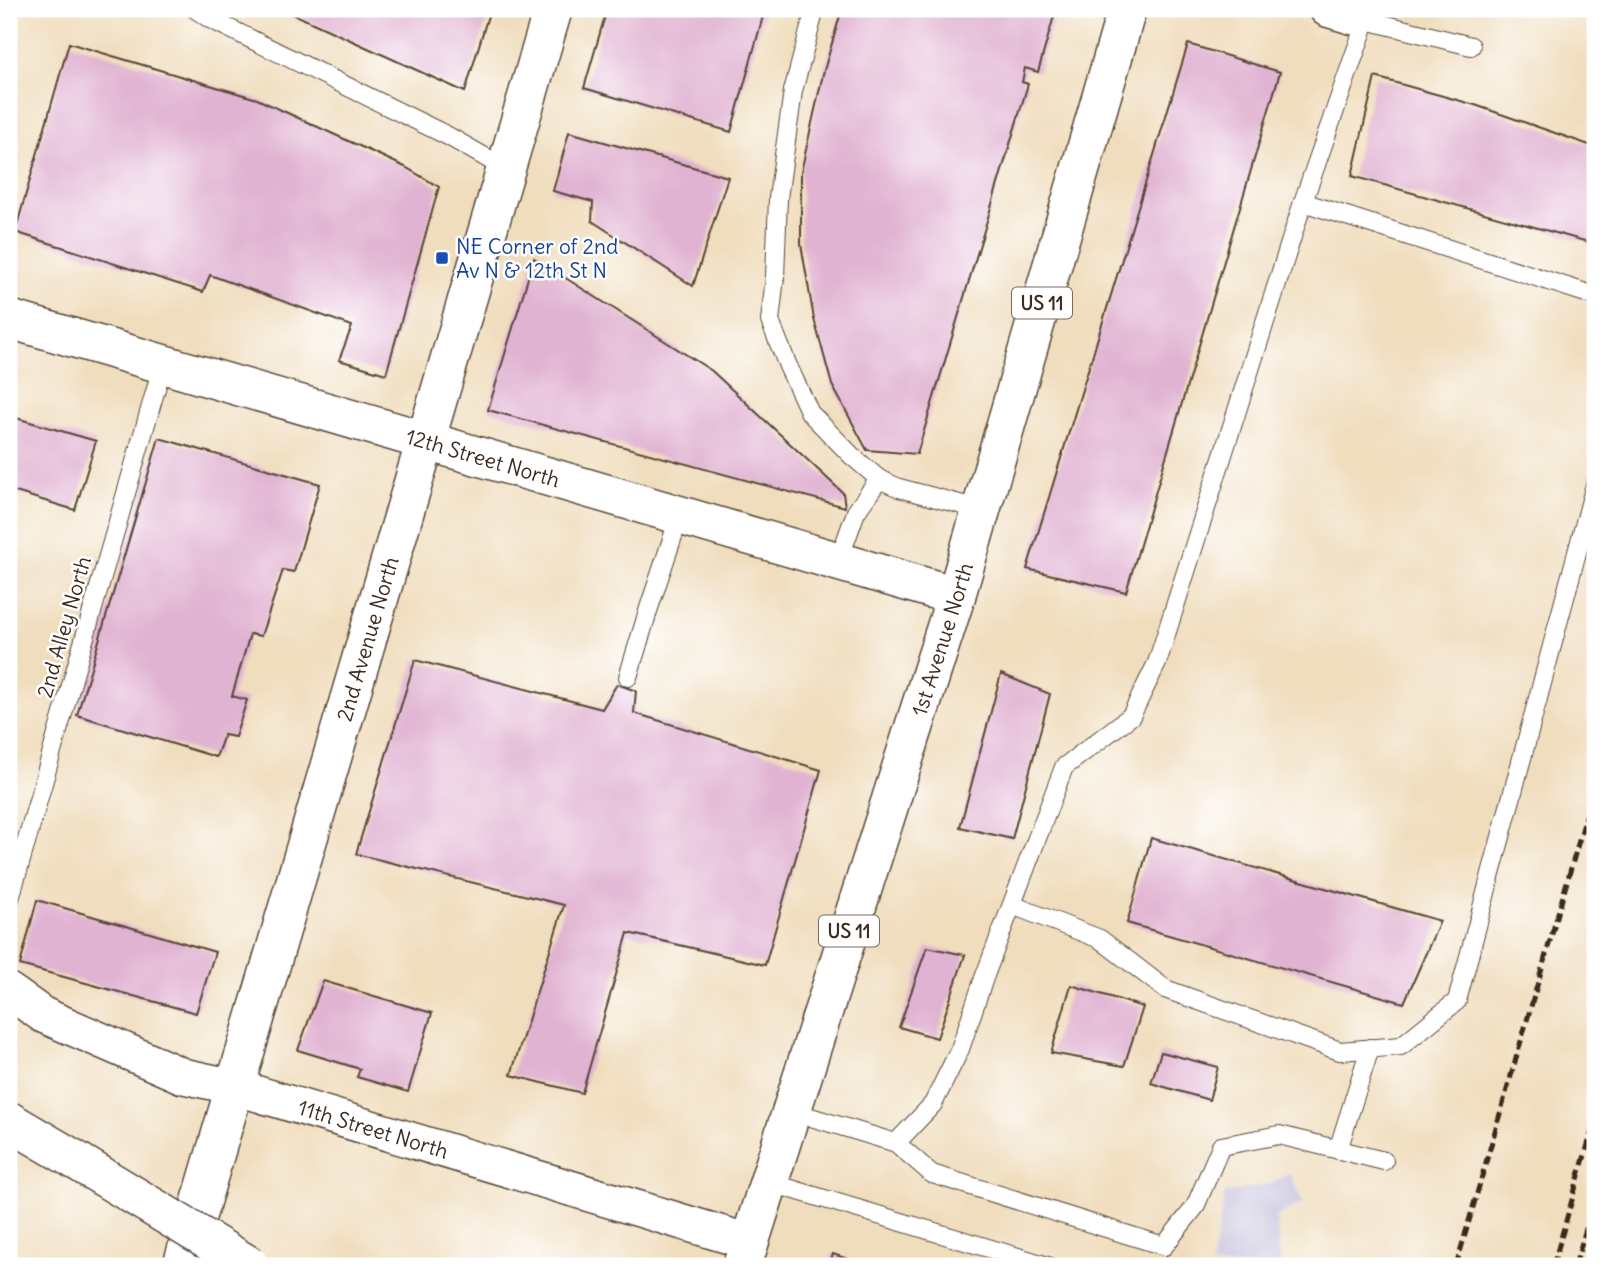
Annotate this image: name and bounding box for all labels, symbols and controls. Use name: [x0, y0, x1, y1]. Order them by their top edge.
place label: NE Corner of 2nd Av N & 12th St N: [456, 233, 618, 284]
marker: NE Corner of 2nd Av N & 12th St N: [434, 250, 450, 266]
road number: US 11: [1012, 288, 1072, 318]
street label: 12th Street North: [403, 422, 563, 493]
street label: 2nd Alley North: [31, 553, 97, 701]
street label: 2nd Avenue North: [330, 553, 404, 724]
street label: 1st Avenue North: [905, 559, 979, 719]
road number: US 11: [819, 916, 879, 946]
street label: 11th Street North: [295, 1093, 452, 1164]

